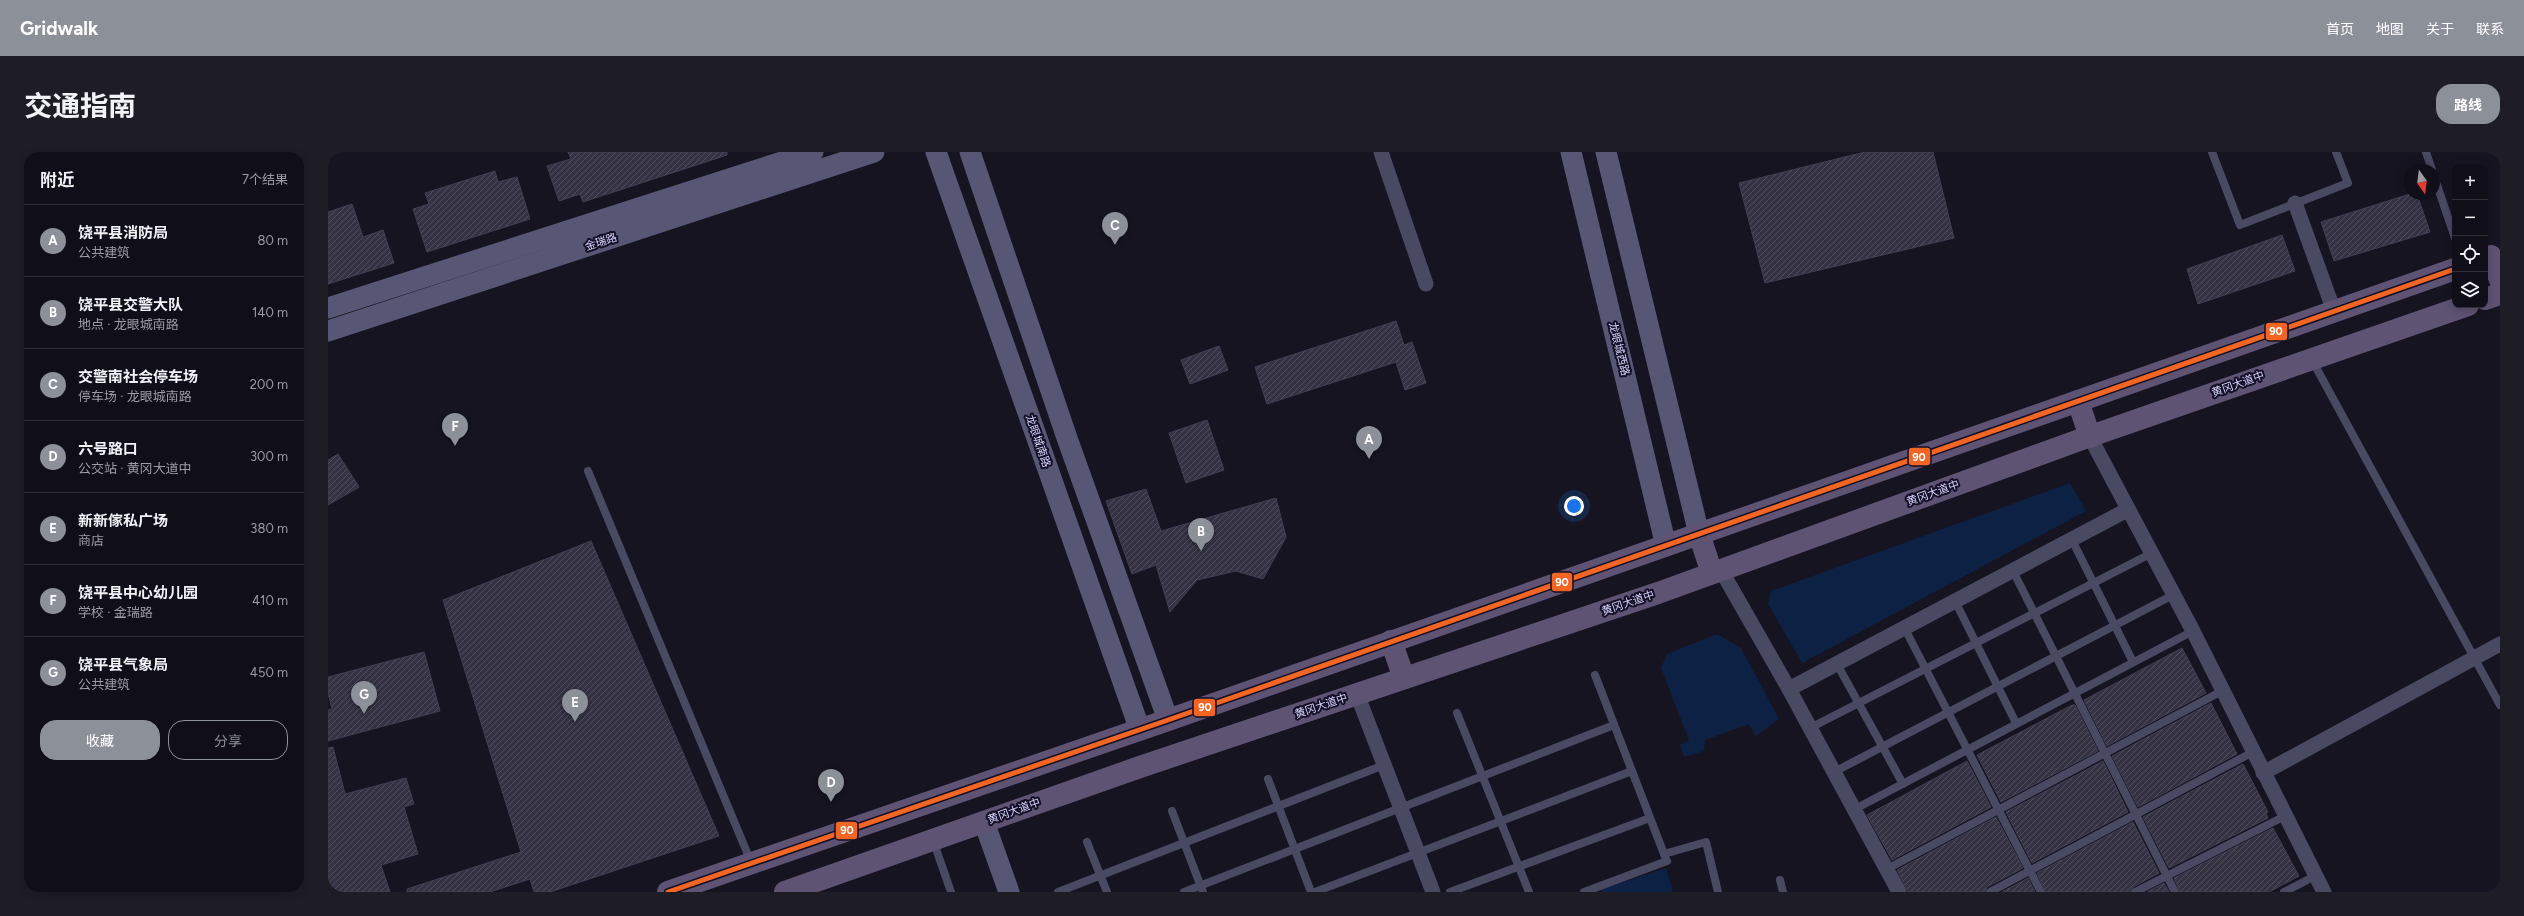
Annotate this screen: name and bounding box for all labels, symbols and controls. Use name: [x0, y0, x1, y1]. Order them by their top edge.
text: Gridwalk: [20, 17, 98, 40]
text: 首页: [2326, 21, 2354, 38]
text: 地图: [2376, 21, 2404, 38]
text: 关于: [2426, 21, 2454, 38]
text: 联系: [2476, 21, 2504, 38]
button: 路线: [2436, 84, 2500, 124]
text: 交通指南: [24, 89, 136, 123]
north arrow: [2404, 164, 2440, 200]
map controls: [2452, 164, 2488, 308]
button: +: [2452, 164, 2488, 200]
text: 附近: [40, 170, 74, 190]
text: 7个结果: [242, 172, 288, 187]
button: −: [2452, 200, 2488, 236]
pin: C: [1102, 212, 1128, 245]
text: 饶平县消防局: [78, 224, 168, 242]
street label: 金瑞路: [583, 231, 619, 253]
text: A: [48, 233, 58, 248]
text: 80 m: [257, 233, 288, 248]
button: locate: [2452, 236, 2488, 272]
text: 公共建筑: [78, 245, 130, 260]
button: layers: [2452, 272, 2488, 308]
text: 饶平县交警大队: [78, 296, 183, 314]
text: B: [49, 305, 57, 320]
text: 140 m: [252, 305, 288, 320]
text: 地点 · 龙眼城南路: [78, 317, 179, 332]
street label: 龙眼城西路: [1606, 321, 1632, 377]
line badge: 90: [2265, 322, 2288, 341]
text: 90: [2269, 325, 2283, 338]
text: 交警南社会停车场: [78, 368, 198, 386]
street label: 黄冈大道中: [2210, 368, 2266, 400]
text: C: [48, 377, 58, 392]
text: 200 m: [250, 377, 288, 392]
text: 停车场 · 龙眼城南路: [78, 389, 192, 404]
pin: F: [442, 413, 468, 446]
street label: 龙眼城南路: [1023, 413, 1053, 469]
pin: A: [1356, 426, 1382, 459]
text: 六号路口: [78, 440, 138, 458]
line badge: 90: [1908, 447, 1931, 466]
text: D: [48, 449, 58, 464]
text: 300 m: [250, 449, 288, 464]
text: 90: [1912, 451, 1926, 464]
text: 公交站 · 黄冈大道中: [78, 461, 192, 476]
street label: 黄冈大道中: [1905, 477, 1961, 509]
your location: [1564, 496, 1584, 516]
text: 新新傢私广场: [78, 512, 168, 530]
pin: B: [1188, 518, 1214, 551]
text: E: [49, 521, 57, 536]
text: 380 m: [250, 521, 288, 536]
text: 商店: [78, 533, 104, 548]
line badge: 90: [1551, 572, 1573, 592]
text: 90: [1555, 576, 1569, 589]
text: 饶平县中心幼儿园: [78, 584, 198, 602]
street label: 黄冈大道中: [1600, 588, 1656, 618]
text: F: [49, 593, 57, 608]
text: 410 m: [252, 593, 288, 608]
text: 学校 · 金瑞路: [78, 605, 153, 620]
text: 饶平县气象局: [78, 656, 168, 674]
text: G: [48, 665, 58, 680]
text: 450 m: [250, 665, 288, 680]
text: 公共建筑: [78, 677, 130, 692]
pin: G: [351, 681, 377, 714]
pin: E: [562, 689, 588, 722]
street label: 黄冈大道中: [1293, 691, 1349, 721]
line badge: 90: [1193, 698, 1216, 717]
text: 90: [1198, 701, 1212, 714]
button: 收藏: [40, 720, 160, 760]
button: 分享: [168, 720, 288, 760]
pin: D: [818, 769, 844, 802]
street label: 黄冈大道中: [986, 795, 1042, 827]
line badge: 90: [835, 821, 858, 840]
text: 90: [840, 824, 854, 837]

